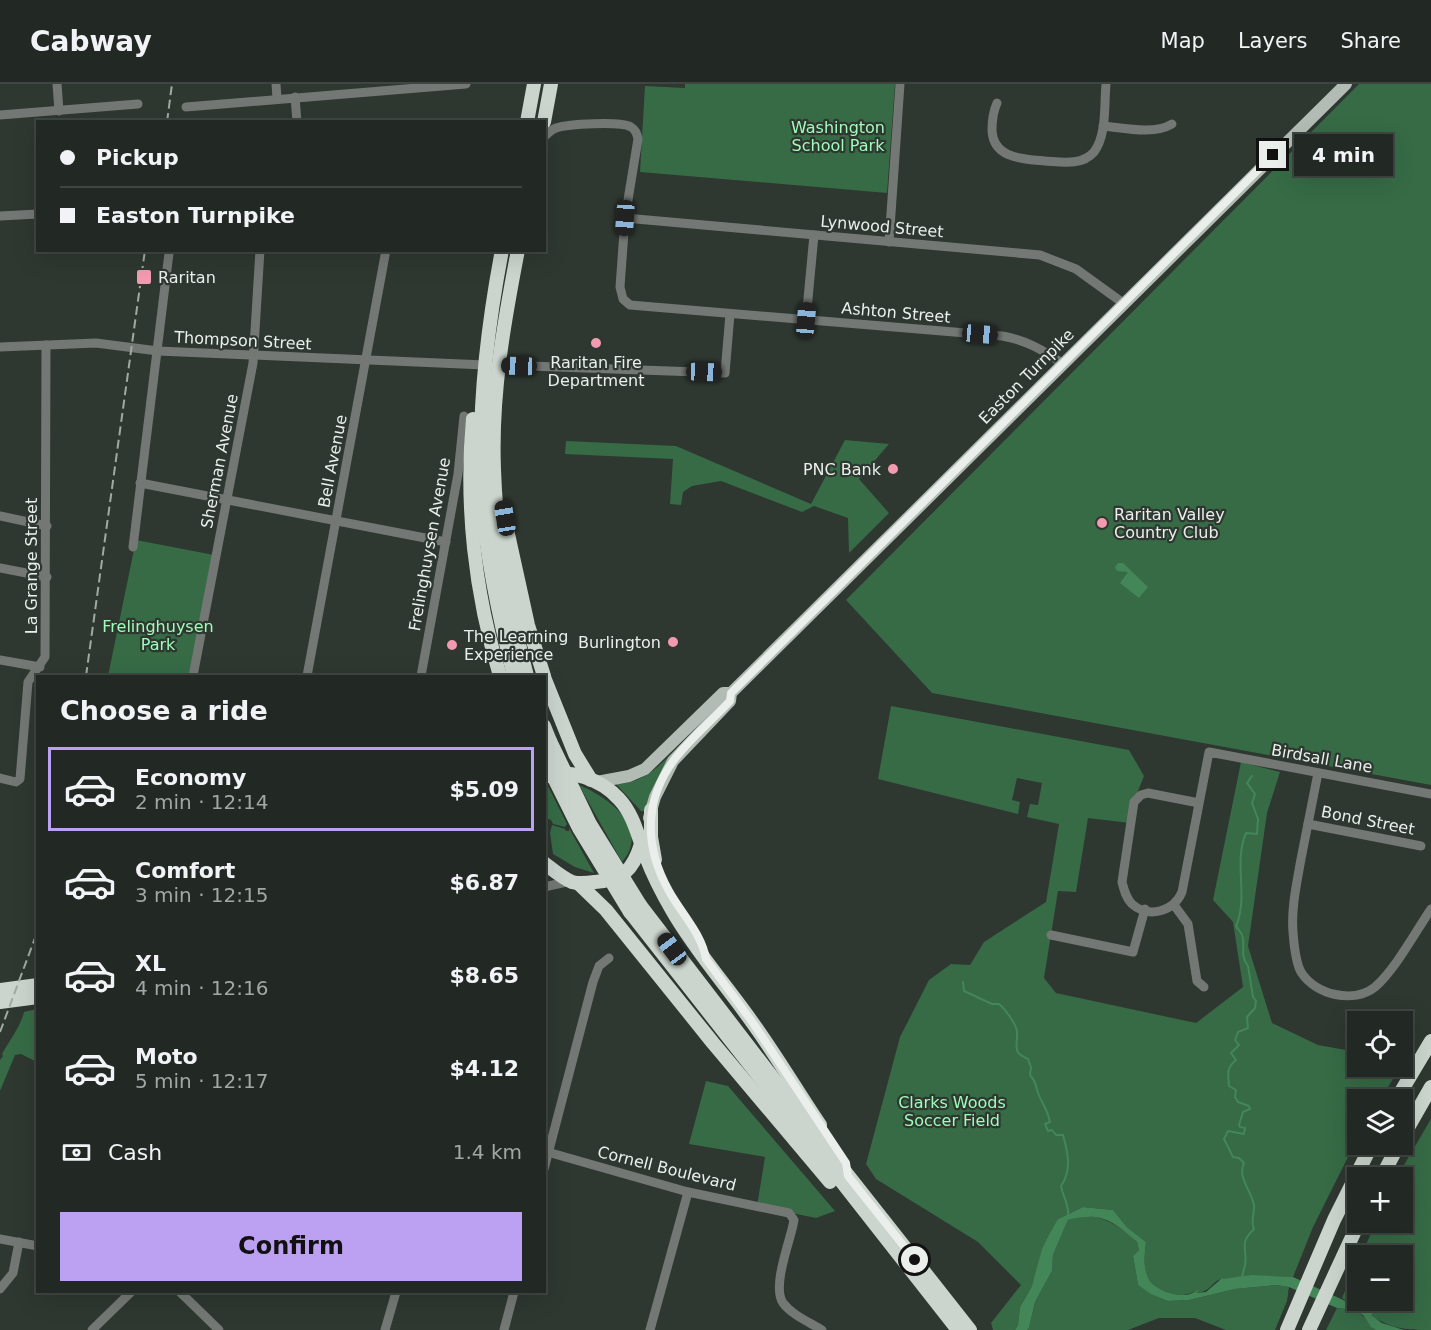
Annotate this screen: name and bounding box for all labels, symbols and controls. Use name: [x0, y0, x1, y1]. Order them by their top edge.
text: Cabway: [30, 25, 152, 58]
text: Map: [1161, 29, 1205, 53]
text: Layers: [1238, 29, 1307, 53]
text: Share: [1340, 29, 1401, 53]
park label: Washington School Park: [791, 118, 885, 155]
callout: 4 min: [1294, 134, 1393, 176]
route end: [1259, 141, 1286, 168]
text: 4 min: [1312, 143, 1375, 167]
text: Pickup: [96, 145, 179, 170]
car: [615, 199, 635, 237]
text: Easton Turnpike: [96, 203, 295, 228]
street label: Lynwood Street: [820, 212, 944, 241]
marker: Raritan: [135, 268, 153, 286]
place label: Raritan: [158, 268, 216, 287]
street label: Ashton Street: [841, 298, 951, 327]
car: [795, 301, 817, 339]
car: [961, 323, 999, 345]
street label: Easton Turnpike: [975, 325, 1078, 428]
street label: Thompson Street: [173, 327, 312, 354]
marker: Raritan Fire Department: [589, 336, 603, 350]
place label: Raritan Fire Department: [548, 353, 644, 390]
car: [501, 356, 537, 376]
car: [686, 362, 722, 382]
street label: Sherman Avenue: [197, 392, 242, 530]
street label: Bell Avenue: [314, 413, 351, 509]
street label: Frelinghuysen Avenue: [405, 456, 454, 632]
place label: PNC Bank: [803, 460, 882, 479]
marker: PNC Bank: [886, 462, 900, 476]
street label: La Grange Street: [22, 498, 41, 634]
car: [493, 499, 517, 537]
place label: Raritan Valley Country Club: [1114, 505, 1225, 542]
marker: Raritan Valley Country Club: [1095, 516, 1109, 530]
park label: Frelinghuysen Park: [102, 617, 214, 654]
place label: The Learning Experience: [463, 627, 568, 664]
place label: Burlington: [578, 633, 661, 652]
marker: Burlington: [666, 635, 680, 649]
marker: The Learning Experience: [445, 638, 459, 652]
text: Choose a ride: [60, 695, 268, 726]
street label: Birdsall Lane: [1270, 740, 1374, 777]
icon: car: [63, 762, 117, 816]
text: Economy: [135, 765, 246, 790]
text: $5.09: [449, 777, 519, 802]
text: 2 min · 12:14: [135, 790, 269, 814]
street label: Bond Street: [1320, 802, 1416, 839]
icon: car: [63, 855, 117, 909]
text: Comfort: [135, 858, 235, 883]
text: $6.87: [449, 870, 519, 895]
text: 3 min · 12:15: [135, 883, 269, 907]
car: [654, 929, 690, 969]
icon: car: [63, 948, 117, 1002]
text: XL: [135, 951, 166, 976]
text: $8.65: [449, 963, 519, 988]
text: 4 min · 12:16: [135, 976, 269, 1000]
map controls: [1347, 1011, 1413, 1311]
button: locate: [1347, 1011, 1413, 1077]
icon: car: [63, 1041, 117, 1095]
text: Moto: [135, 1044, 198, 1069]
text: $4.12: [449, 1056, 519, 1081]
text: 5 min · 12:17: [135, 1069, 269, 1093]
button: layers: [1347, 1089, 1413, 1155]
park label: Clarks Woods Soccer Field: [898, 1093, 1006, 1130]
icon: cash: [60, 1136, 93, 1169]
text: Cash: [108, 1140, 162, 1165]
text: 1.4 km: [453, 1140, 522, 1164]
street label: Cornell Boulevard: [596, 1142, 738, 1195]
button: +: [1347, 1167, 1413, 1233]
button: Confirm: [60, 1212, 522, 1281]
button: −: [1347, 1245, 1413, 1311]
route start: [901, 1246, 928, 1273]

